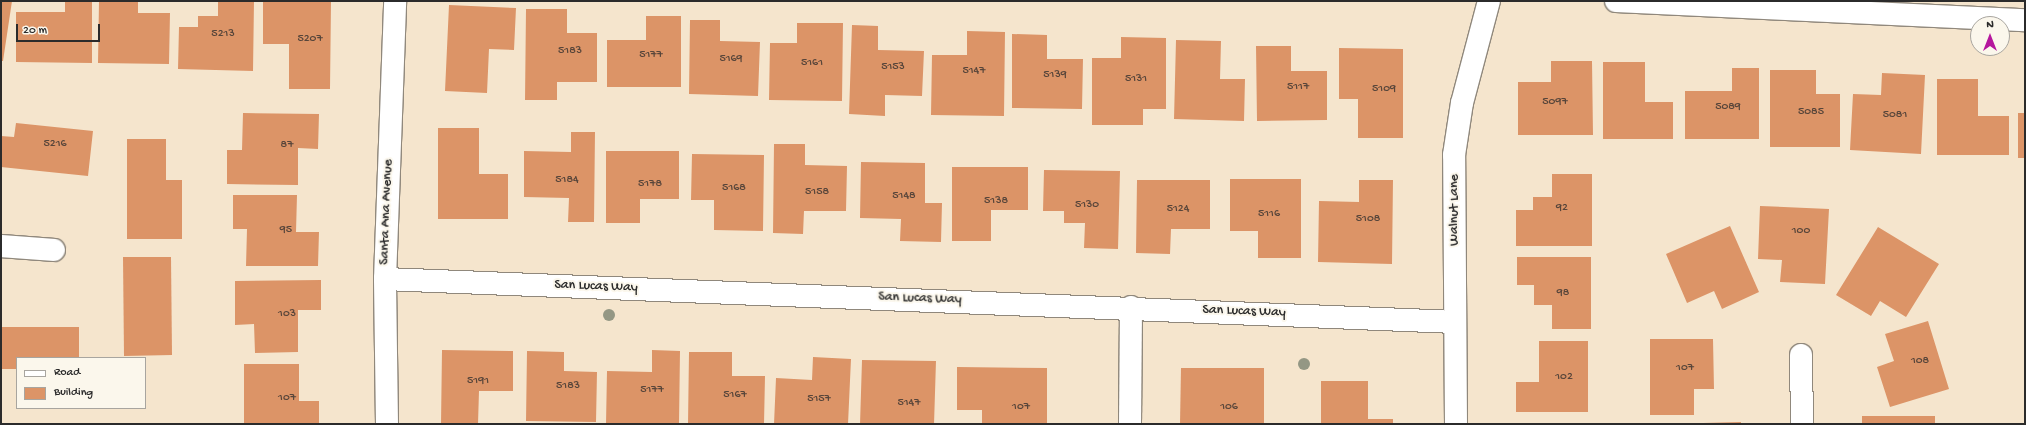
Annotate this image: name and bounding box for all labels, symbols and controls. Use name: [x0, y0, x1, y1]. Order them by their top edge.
scale bar: [18, 16, 102, 42]
north arrow: [1970, 16, 2010, 56]
text: N: [1986, 19, 1994, 31]
text: 20 m: [23, 24, 47, 38]
house number: 5213: [211, 28, 235, 42]
house number: 5207: [297, 33, 323, 47]
house number: 5183: [558, 45, 582, 59]
house number: 5177: [639, 49, 663, 63]
house number: 5169: [719, 53, 743, 67]
house number: 5161: [801, 57, 823, 71]
house number: 5153: [881, 61, 905, 75]
house number: 5147: [962, 65, 986, 79]
house number: 5139: [1043, 69, 1067, 83]
house number: 5131: [1125, 73, 1147, 87]
house number: 5117: [1287, 81, 1309, 95]
house number: 5109: [1372, 83, 1396, 97]
house number: 5097: [1542, 96, 1568, 110]
house number: 5089: [1715, 101, 1741, 115]
house number: 5085: [1798, 106, 1824, 120]
house number: 5081: [1883, 109, 1907, 123]
house number: 5216: [43, 138, 67, 152]
house number: 87: [281, 139, 293, 153]
street label: Santa Ana Avenue: [377, 159, 397, 265]
house number: 5184: [555, 174, 579, 188]
street label: Walnut Lane: [1447, 174, 1463, 246]
house number: 5178: [638, 178, 662, 192]
house number: 5168: [722, 182, 746, 196]
house number: 5158: [805, 186, 829, 200]
house number: 5148: [892, 190, 916, 204]
house number: 5138: [984, 195, 1008, 209]
house number: 5130: [1075, 199, 1099, 213]
house number: 92: [1556, 202, 1568, 216]
house number: 5124: [1167, 203, 1189, 217]
house number: 5116: [1258, 208, 1280, 222]
house number: 5108: [1356, 213, 1380, 227]
house number: 95: [280, 224, 292, 238]
house number: 100: [1792, 225, 1810, 239]
street label: San Lucas Way: [554, 277, 638, 297]
house number: 98: [1557, 287, 1569, 301]
street label: San Lucas Way: [878, 289, 962, 309]
street label: San Lucas Way: [1202, 302, 1286, 322]
house number: 103: [278, 308, 296, 322]
house number: 108: [1911, 355, 1929, 369]
legend: [16, 357, 146, 409]
house number: 107: [1676, 362, 1694, 376]
text: Road: [54, 366, 80, 380]
house number: 102: [1555, 371, 1573, 385]
house number: 5191: [467, 375, 489, 389]
house number: 5183: [556, 380, 580, 394]
house number: 5177: [640, 384, 664, 398]
text: Building: [54, 386, 93, 400]
house number: 5167: [723, 389, 747, 403]
house number: 107: [278, 392, 296, 406]
house number: 5157: [807, 393, 831, 407]
house number: 5147: [897, 397, 921, 411]
house number: 107: [1012, 401, 1030, 415]
house number: 106: [1220, 401, 1238, 415]

